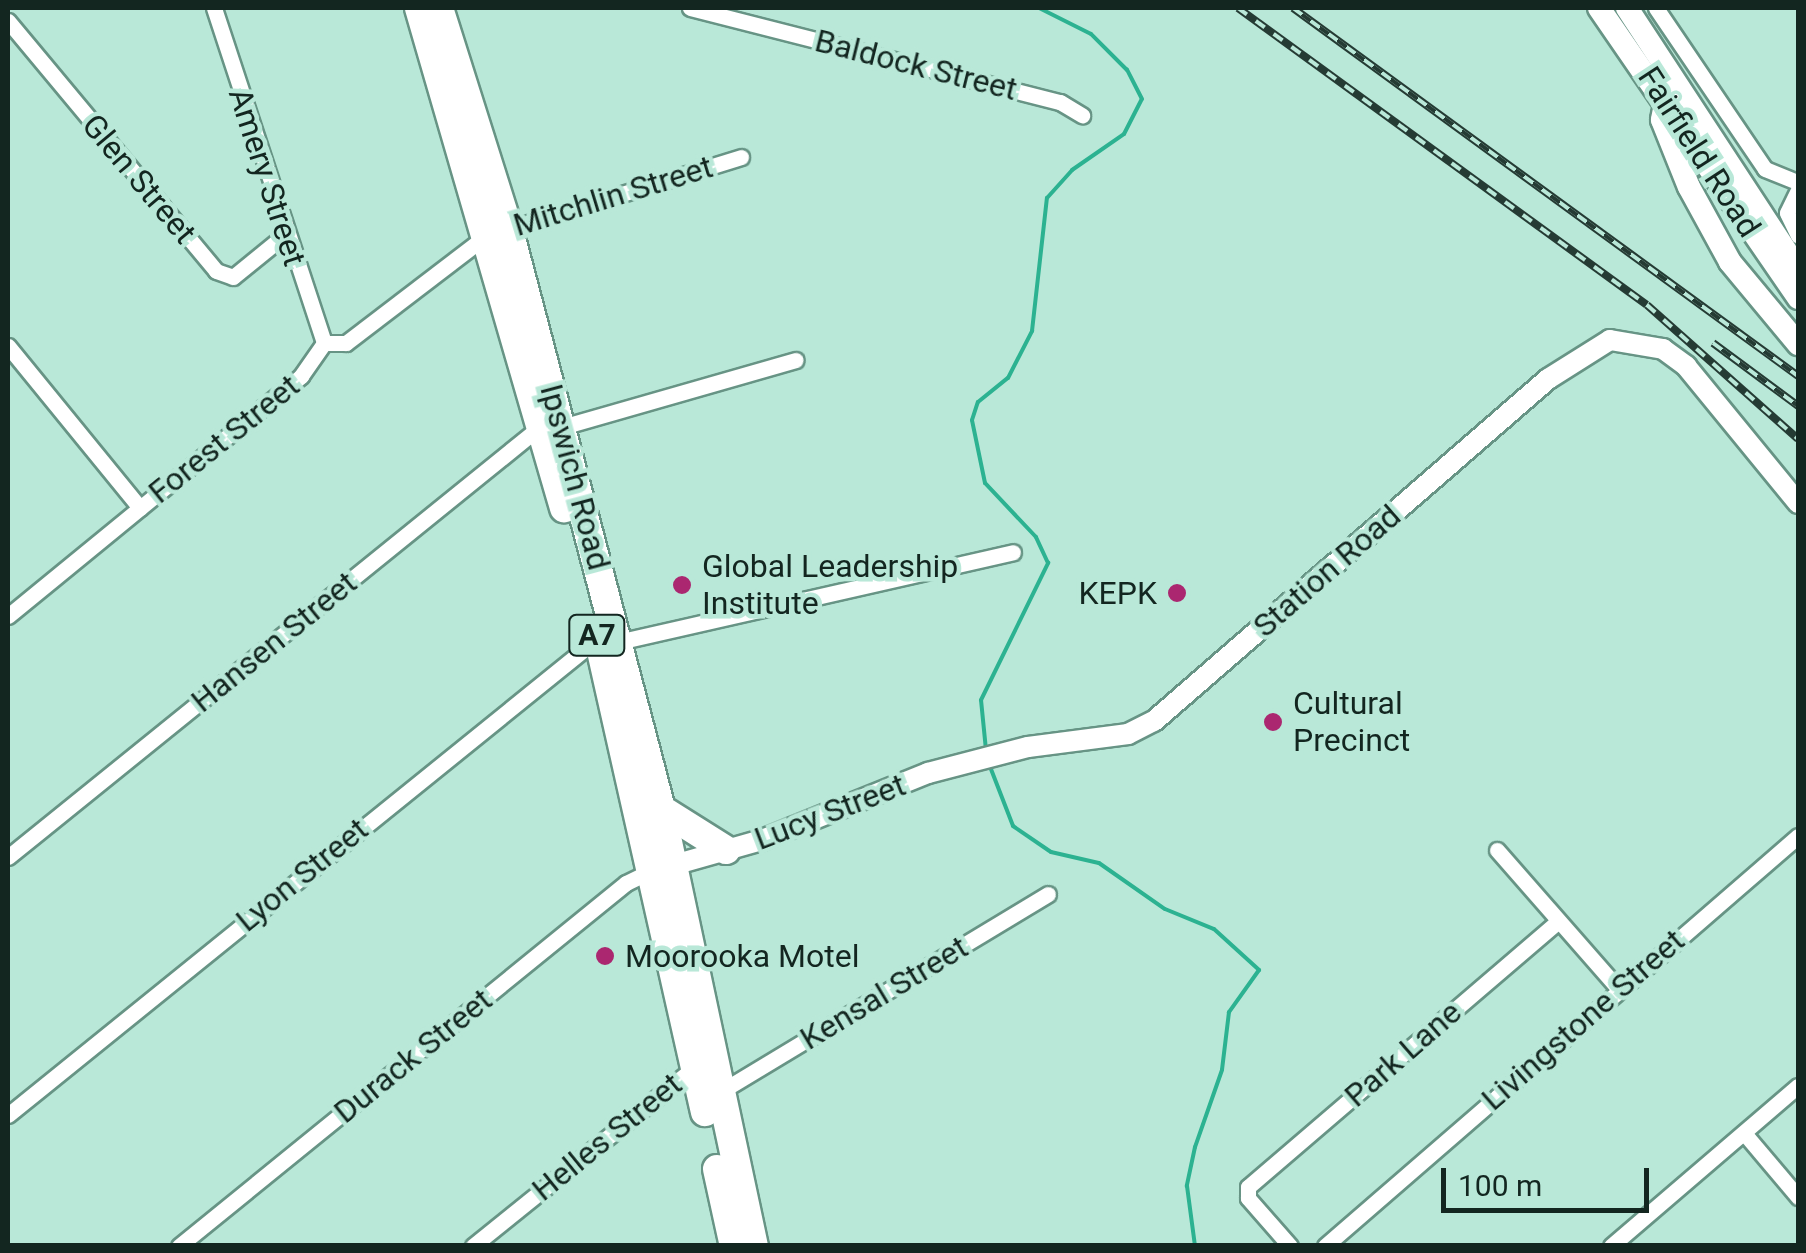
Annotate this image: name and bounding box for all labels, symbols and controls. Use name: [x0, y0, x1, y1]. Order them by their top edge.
street label: Baldock Street: [811, 21, 1021, 109]
street label: Fairfield Road: [1630, 60, 1768, 244]
street label: Amery Street: [220, 83, 314, 271]
street label: Glen Street: [74, 107, 204, 251]
street label: Mitchlin Street: [509, 148, 717, 244]
street label: Forest Street: [141, 367, 307, 511]
street label: Ipswich Road: [532, 380, 618, 574]
street label: Station Road: [1246, 497, 1408, 645]
place label: Global Leadership Institute: [702, 548, 958, 623]
street label: Hansen Street: [184, 564, 364, 720]
marker: Global Leadership Institute: [671, 574, 693, 596]
place label: KEPK: [1078, 574, 1157, 612]
marker: KEPK: [1166, 582, 1188, 604]
road number: A7: [567, 610, 627, 660]
place label: Cultural Precinct: [1293, 685, 1410, 760]
marker: Cultural Precinct: [1262, 711, 1284, 733]
street label: Lucy Street: [749, 766, 911, 858]
street label: Lyon Street: [228, 810, 376, 940]
street label: Livingstone Street: [1474, 922, 1692, 1118]
street label: Kensal Street: [793, 928, 975, 1058]
place label: Moorooka Motel: [625, 937, 859, 975]
marker: Moorooka Motel: [594, 945, 616, 967]
street label: Durack Street: [326, 981, 500, 1131]
street label: Park Lane: [1337, 993, 1469, 1115]
street label: Helles Street: [525, 1065, 689, 1209]
scale bar: [1446, 1148, 1654, 1210]
text: 100 m: [1458, 1168, 1542, 1203]

